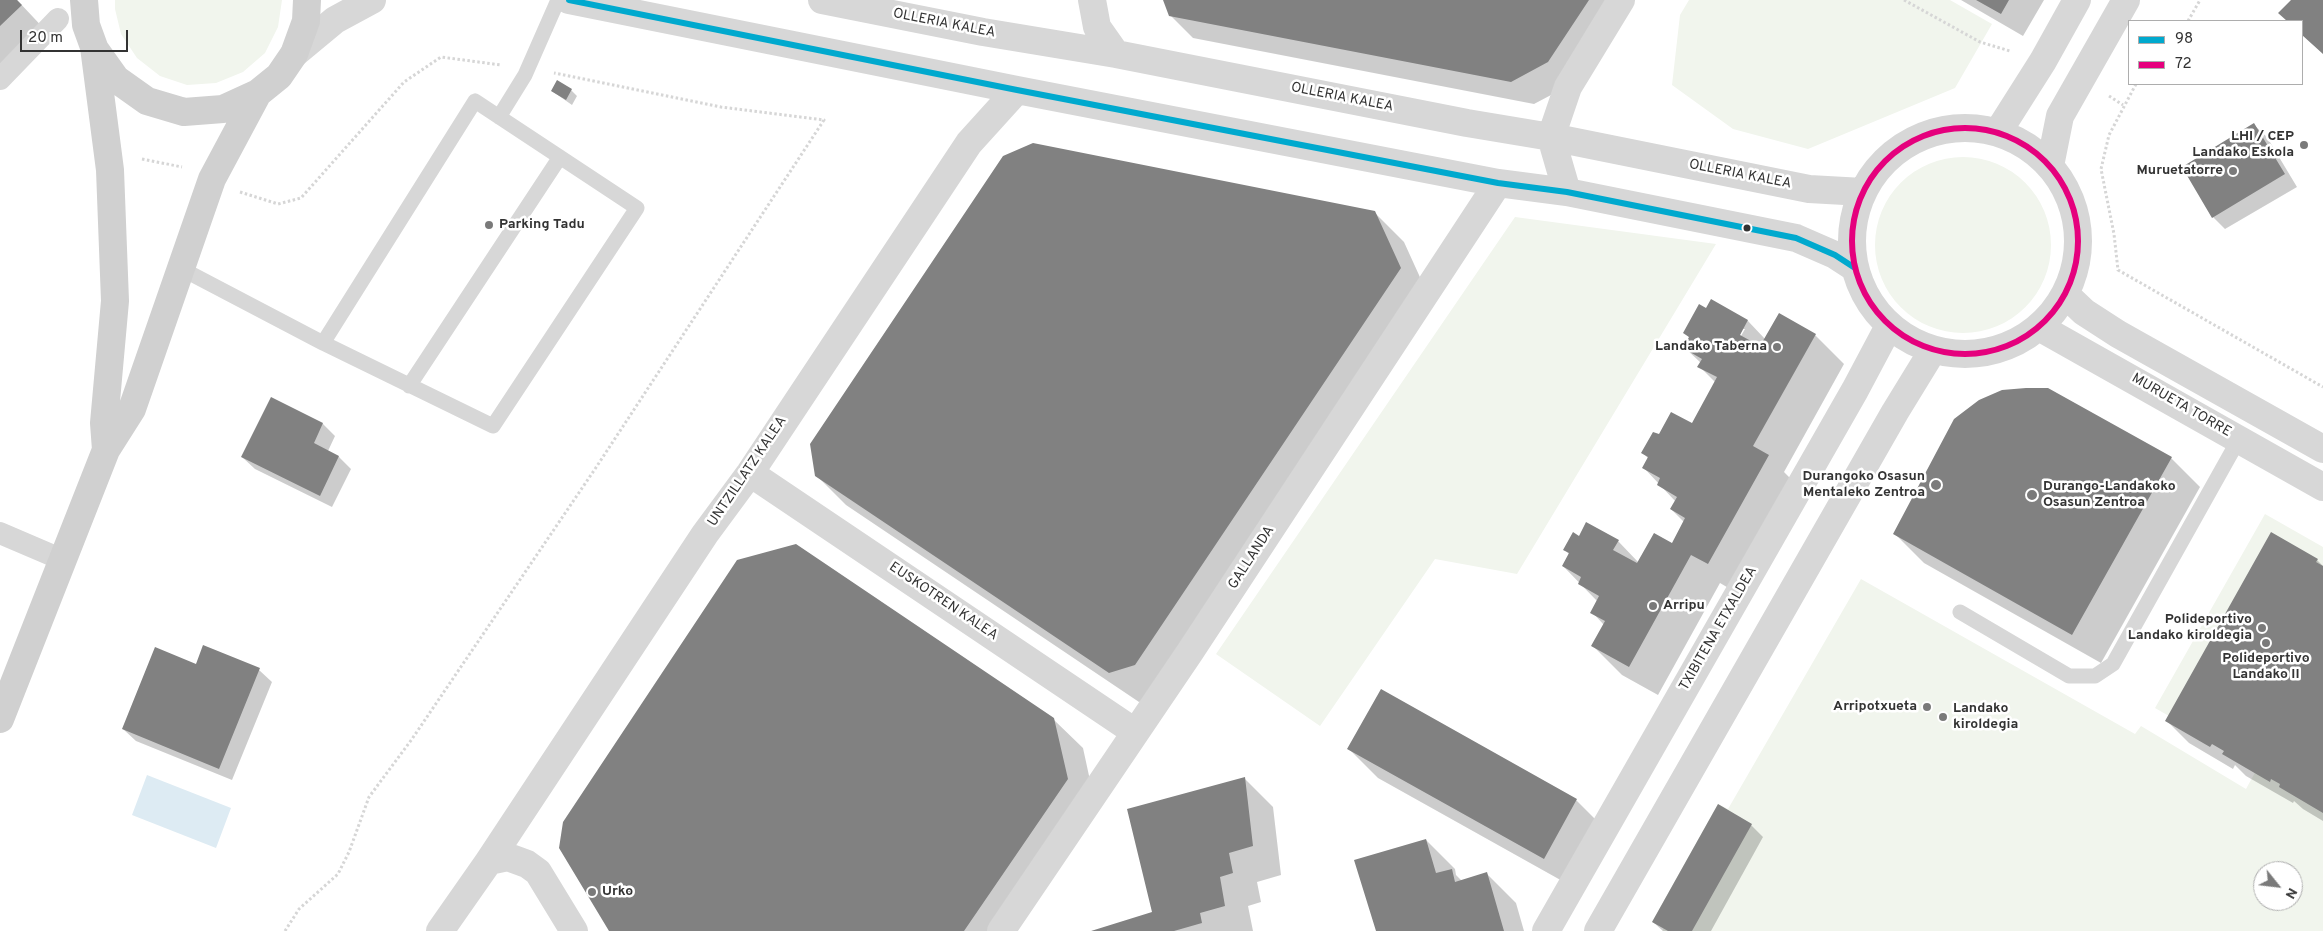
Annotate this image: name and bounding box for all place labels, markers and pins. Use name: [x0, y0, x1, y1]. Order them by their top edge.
place label: LHI / CEP Landako Eskola: [2192, 129, 2294, 162]
marker: LHI / CEP Landako Eskola: [2298, 139, 2310, 151]
place label: Muruetatorre: [2136, 163, 2223, 179]
marker: Muruetatorre: [2227, 165, 2239, 177]
place label: Parking Tadu: [499, 217, 585, 233]
marker: Parking Tadu: [483, 219, 495, 231]
unlabelled marker: [1742, 223, 1752, 233]
place label: Landako Taberna: [1655, 339, 1767, 355]
marker: Landako Taberna: [1771, 341, 1783, 353]
place label: Durangoko Osasun Mentaleko Zentroa: [1802, 469, 1925, 502]
marker: Durangoko Osasun Mentaleko Zentroa: [1929, 478, 1943, 492]
place label: Durango-Landakoko Osasun Zentroa: [2043, 479, 2176, 512]
marker: Durango-Landakoko Osasun Zentroa: [2025, 488, 2039, 502]
place label: Arripu: [1663, 598, 1705, 614]
marker: Arripu: [1647, 600, 1659, 612]
place label: Polideportivo Landako kiroldegia: [2128, 612, 2252, 644]
marker: Polideportivo Landako kiroldegia: [2256, 622, 2268, 634]
marker: Polideportivo Landako II: [2260, 637, 2272, 649]
place label: Polideportivo Landako II: [2222, 651, 2310, 684]
place label: Arripotxueta: [1833, 699, 1917, 715]
marker: Arripotxueta: [1921, 701, 1933, 713]
place label: Landako kiroldegia: [1953, 701, 2018, 734]
marker: Landako kiroldegia: [1937, 711, 1949, 723]
place label: Urko: [602, 884, 633, 900]
marker: Urko: [586, 886, 598, 898]

